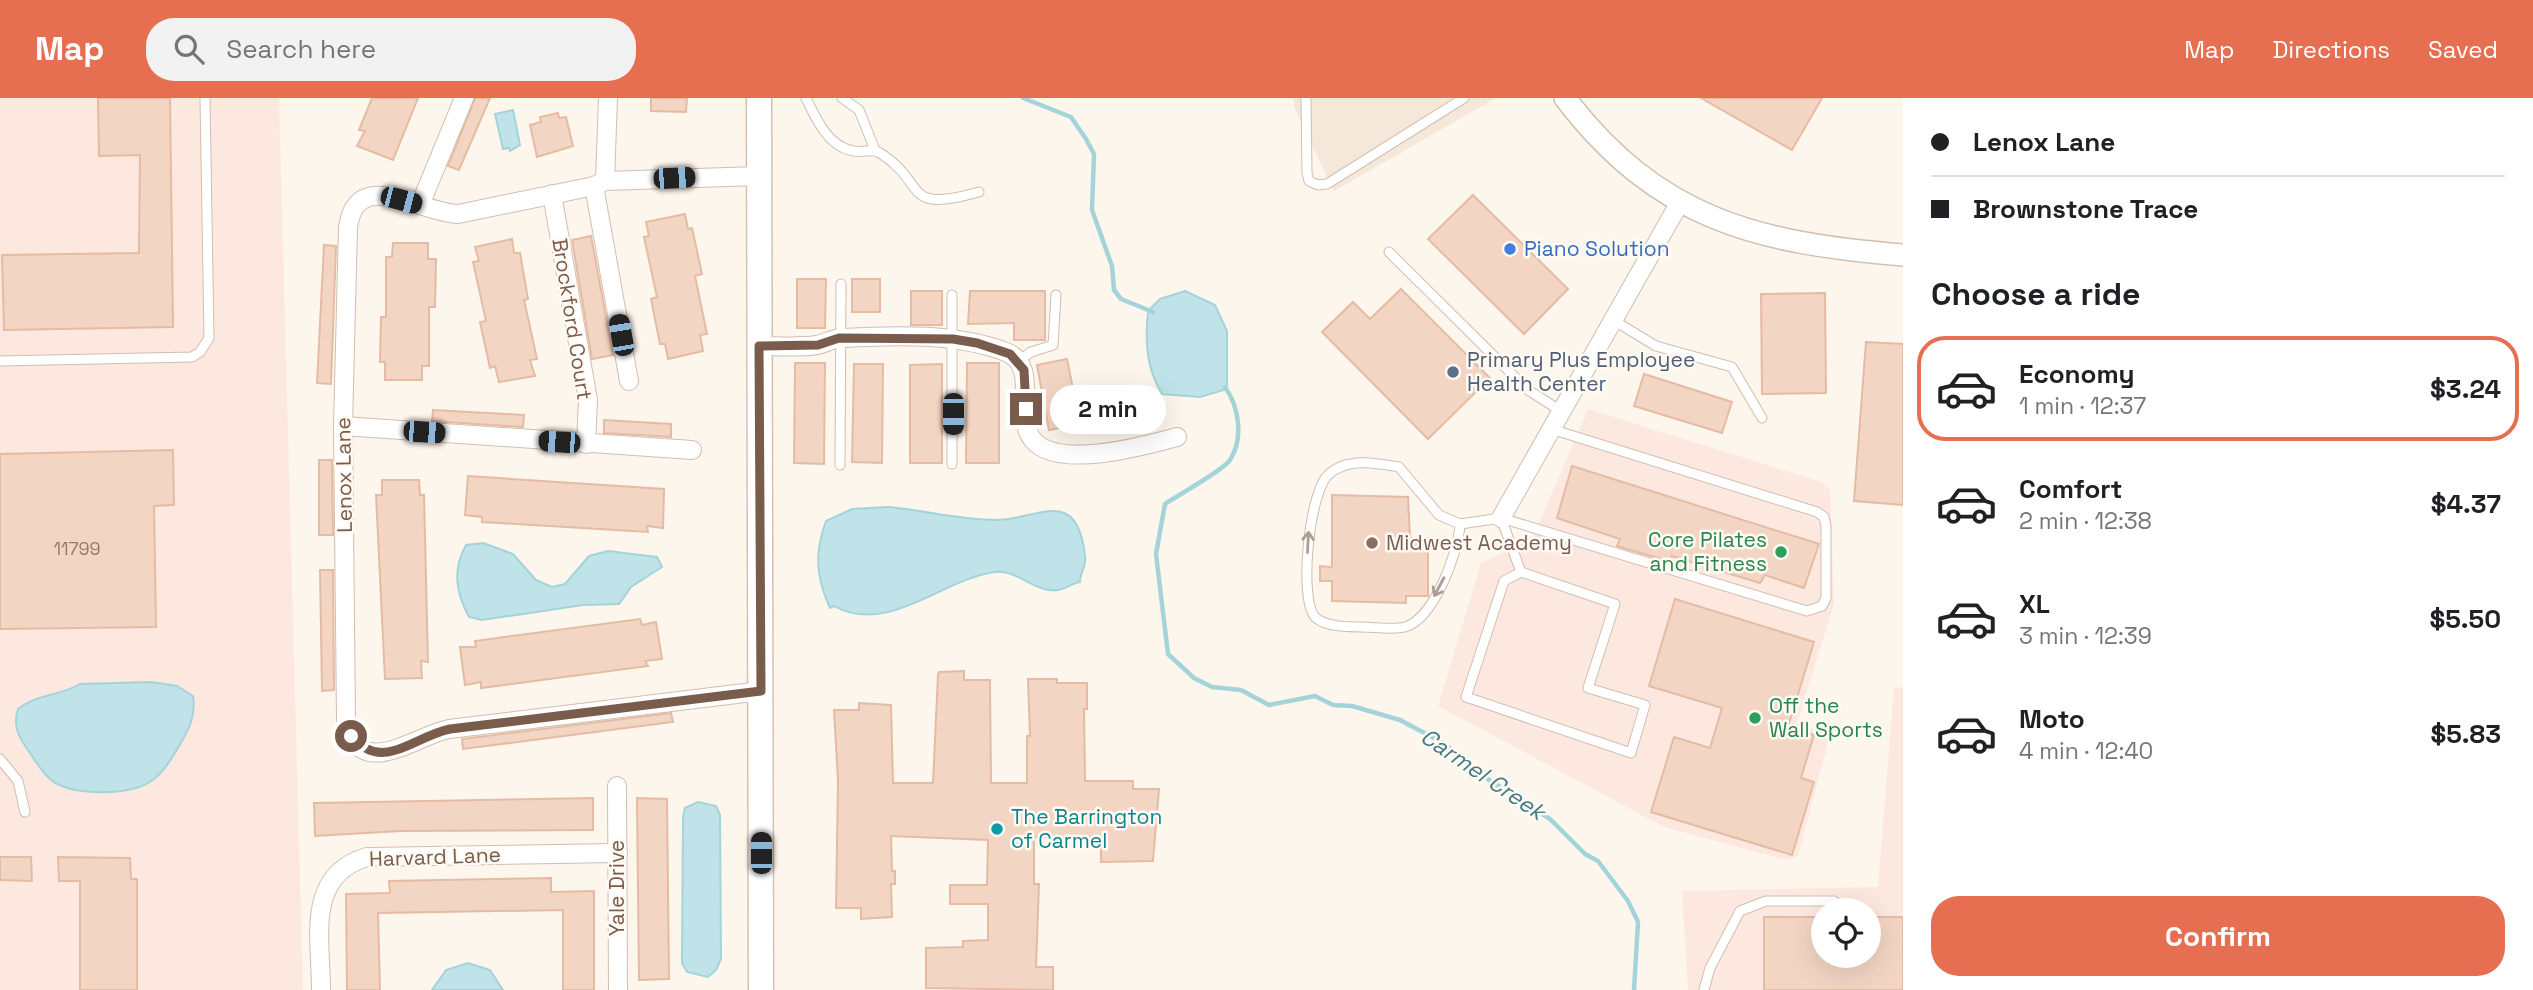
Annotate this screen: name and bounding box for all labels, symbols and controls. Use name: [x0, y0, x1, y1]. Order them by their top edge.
search box: [146, 18, 636, 81]
text: Map: [35, 28, 104, 70]
icon: search: [170, 30, 208, 68]
text: Search here: [226, 32, 376, 66]
text: Map: [2184, 34, 2234, 65]
text: Directions: [2272, 34, 2390, 65]
text: Saved: [2428, 34, 2498, 65]
text: Lenox Lane: [1973, 125, 2115, 159]
car: [653, 166, 696, 190]
car: [378, 184, 425, 216]
text: Brownstone Trace: [1973, 192, 2198, 226]
place label: Piano Solution: [1524, 235, 1670, 262]
street label: Brockford Court: [546, 236, 599, 402]
marker: Piano Solution: [1502, 241, 1518, 257]
text: Choose a ride: [1931, 274, 2141, 314]
car: [608, 312, 635, 358]
place label: Primary Plus Employee Health Center: [1467, 346, 1695, 397]
icon: car: [1935, 357, 1998, 420]
text: Economy: [2019, 357, 2135, 391]
marker: Primary Plus Employee Health Center: [1445, 364, 1461, 380]
text: $3.24: [2430, 372, 2501, 406]
callout: 2 min: [1050, 384, 1166, 434]
text: 1 min · 12:37: [2019, 391, 2146, 421]
car: [943, 393, 964, 435]
route end: [1010, 393, 1042, 425]
text: 2 min: [1078, 394, 1138, 424]
street label: Lenox Lane: [329, 417, 358, 533]
car: [403, 420, 446, 444]
car: [538, 430, 581, 454]
icon: car: [1935, 472, 1998, 535]
text: Comfort: [2019, 472, 2122, 506]
text: $4.37: [2431, 487, 2501, 521]
text: 2 min · 12:38: [2019, 506, 2152, 536]
place label: Core Pilates and Fitness: [1648, 526, 1767, 577]
place label: Midwest Academy: [1386, 529, 1572, 556]
one-way arrow: [1302, 531, 1315, 554]
marker: Midwest Academy: [1364, 535, 1380, 551]
house number: 11799: [53, 537, 101, 560]
marker: Core Pilates and Fitness: [1773, 544, 1789, 560]
one-way arrow: [1431, 577, 1445, 597]
icon: car: [1935, 587, 1998, 650]
text: XL: [2019, 587, 2050, 621]
text: $5.50: [2429, 602, 2501, 636]
text: 3 min · 12:39: [2019, 621, 2152, 651]
place label: Off the Wall Sports: [1769, 692, 1883, 743]
icon: car: [1935, 702, 1998, 765]
text: Moto: [2019, 702, 2085, 736]
marker: Off the Wall Sports: [1747, 710, 1763, 726]
text: $5.83: [2430, 717, 2501, 751]
route start: [335, 720, 367, 752]
water label: Carmel Creek: [1415, 721, 1553, 828]
text: 4 min · 12:40: [2019, 736, 2153, 766]
place label: The Barrington of Carmel: [1011, 803, 1162, 854]
marker: The Barrington of Carmel: [989, 821, 1005, 837]
car: [751, 832, 772, 874]
street label: Yale Drive: [603, 840, 630, 936]
street label: Harvard Lane: [368, 841, 501, 872]
button: Confirm: [1931, 896, 2505, 976]
map controls: [1811, 898, 1881, 968]
button: locate: [1811, 898, 1881, 968]

